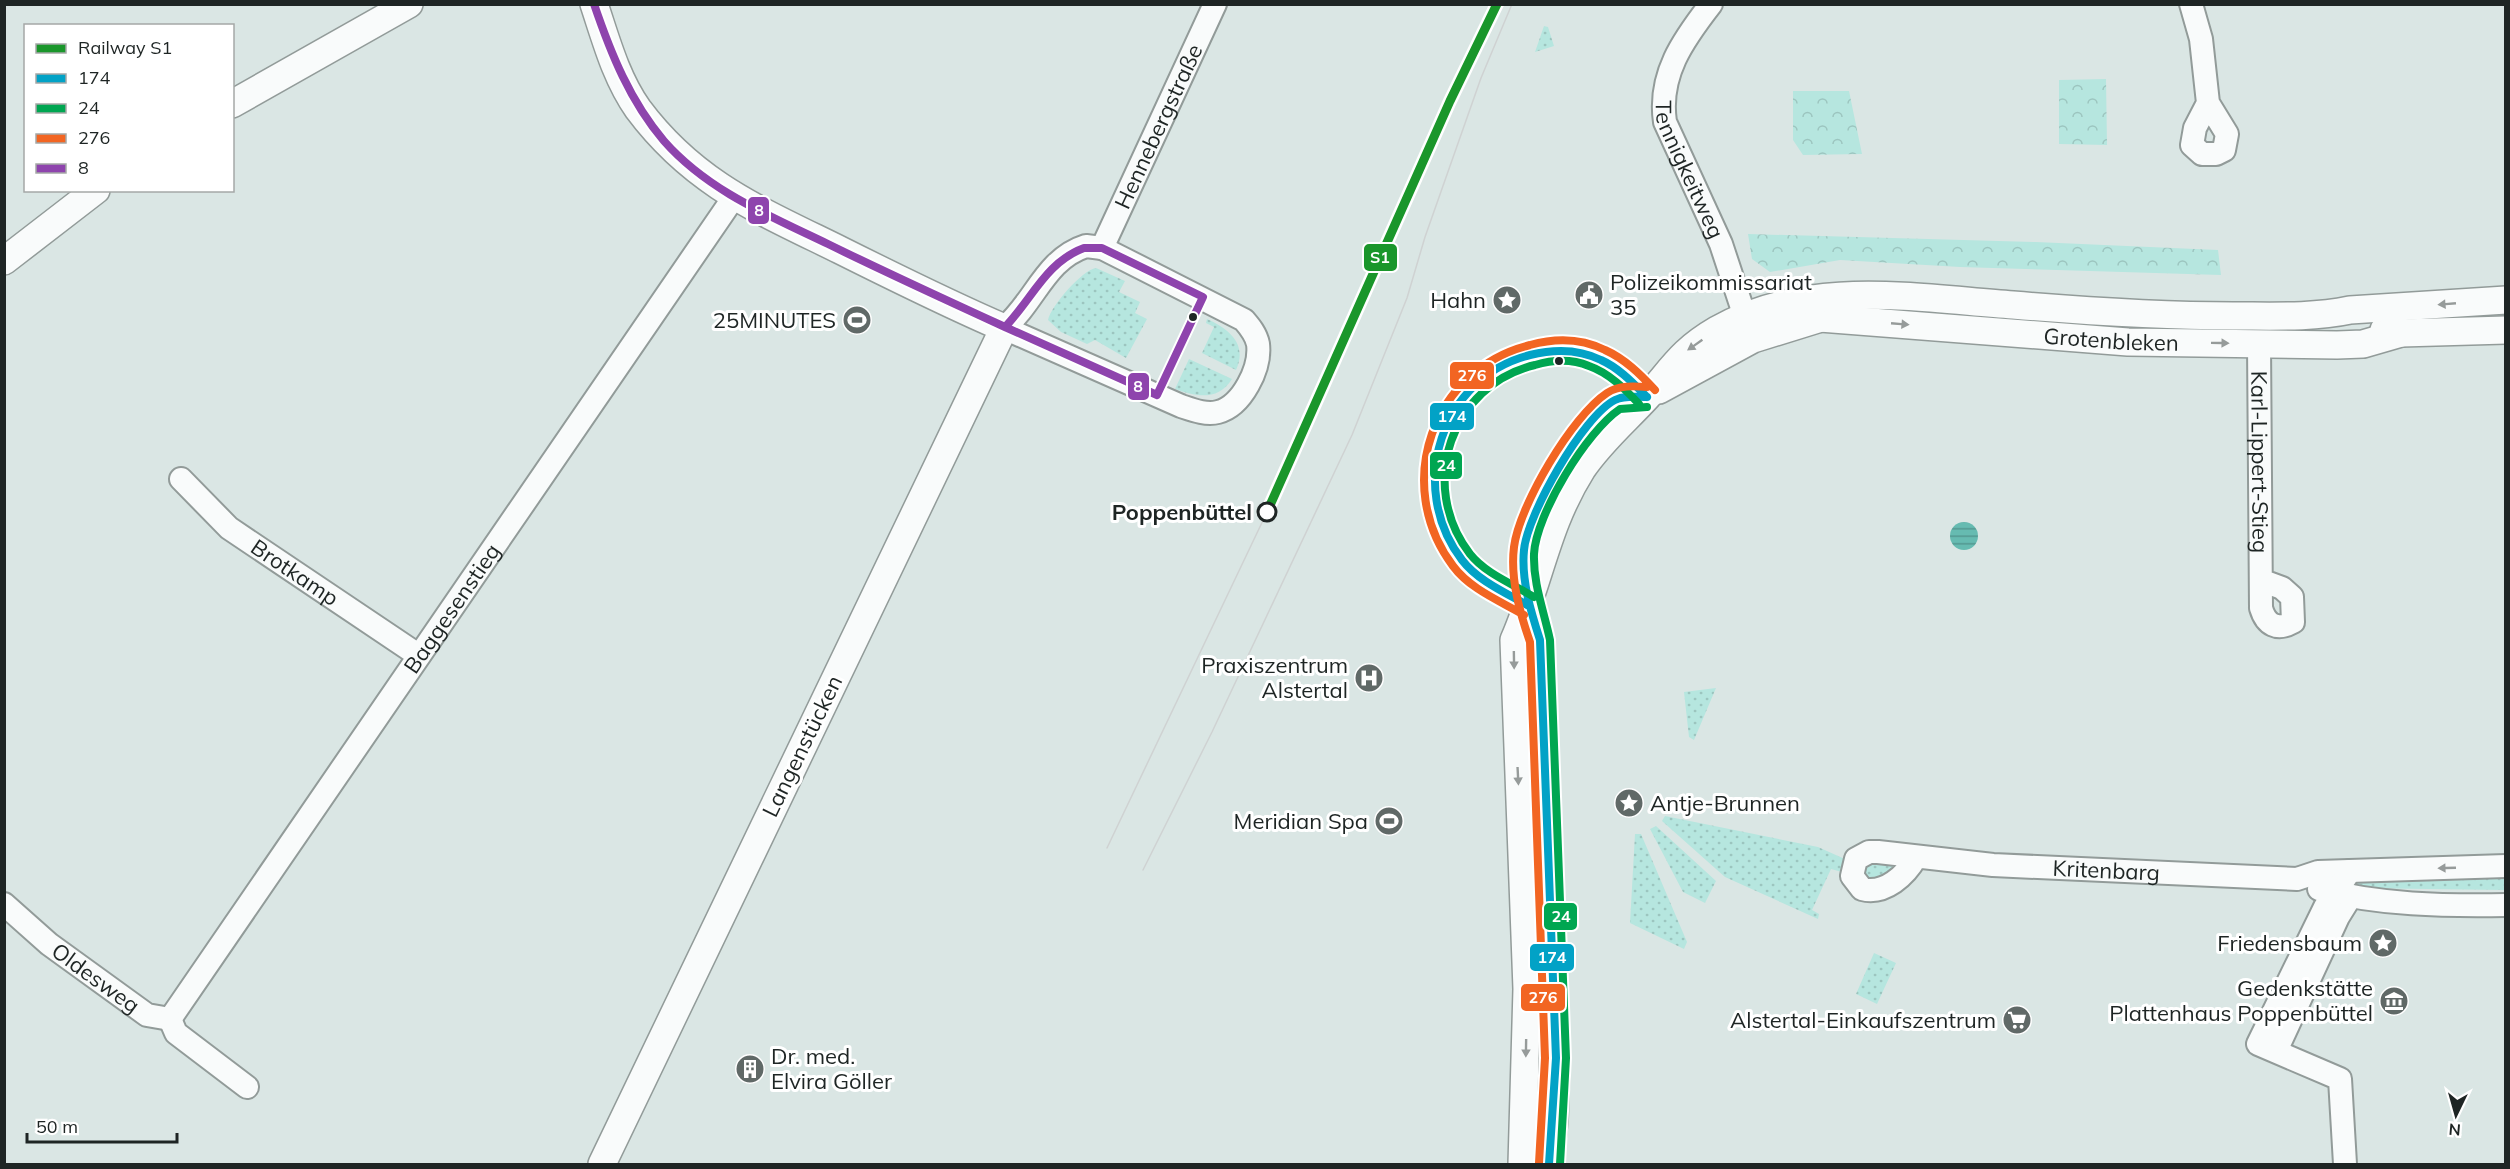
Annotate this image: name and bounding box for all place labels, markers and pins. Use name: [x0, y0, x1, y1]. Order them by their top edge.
place label: Polizeikommissariat 35: [1610, 268, 1812, 321]
public building icon: Polizeikommissariat 35: [1573, 279, 1605, 311]
place icon: Hahn: [1491, 284, 1523, 316]
place label: Hahn: [1430, 286, 1486, 314]
sports icon: 25MINUTES: [841, 304, 873, 336]
place label: 25MINUTES: [713, 306, 836, 334]
unlabelled marker: [1187, 311, 1199, 323]
unlabelled marker: [1553, 355, 1565, 367]
place label: Poppenbüttel: [1112, 498, 1252, 526]
marker: Poppenbüttel: [1257, 502, 1277, 522]
place label: Praxiszentrum Alstertal: [1201, 651, 1348, 704]
hospital icon: Praxiszentrum Alstertal: [1353, 662, 1385, 694]
place icon: Antje-Brunnen: [1613, 787, 1645, 819]
place label: Antje-Brunnen: [1650, 789, 1800, 817]
sports icon: Meridian Spa: [1373, 805, 1405, 837]
place label: Meridian Spa: [1234, 807, 1368, 835]
place icon: Friedensbaum: [2367, 927, 2399, 959]
place label: Friedensbaum: [2217, 929, 2362, 957]
place label: Gedenkstätte Plattenhaus Poppenbüttel: [2109, 974, 2373, 1027]
museum icon: Gedenkstätte Plattenhaus Poppenbüttel: [2378, 985, 2410, 1017]
supermarket icon: Alstertal-Einkaufszentrum: [2001, 1004, 2033, 1036]
place label: Alstertal-Einkaufszentrum: [1730, 1006, 1996, 1034]
place label: Dr. med. Elvira Göller: [771, 1042, 892, 1095]
building icon: Dr. med. Elvira Göller: [734, 1053, 766, 1085]

